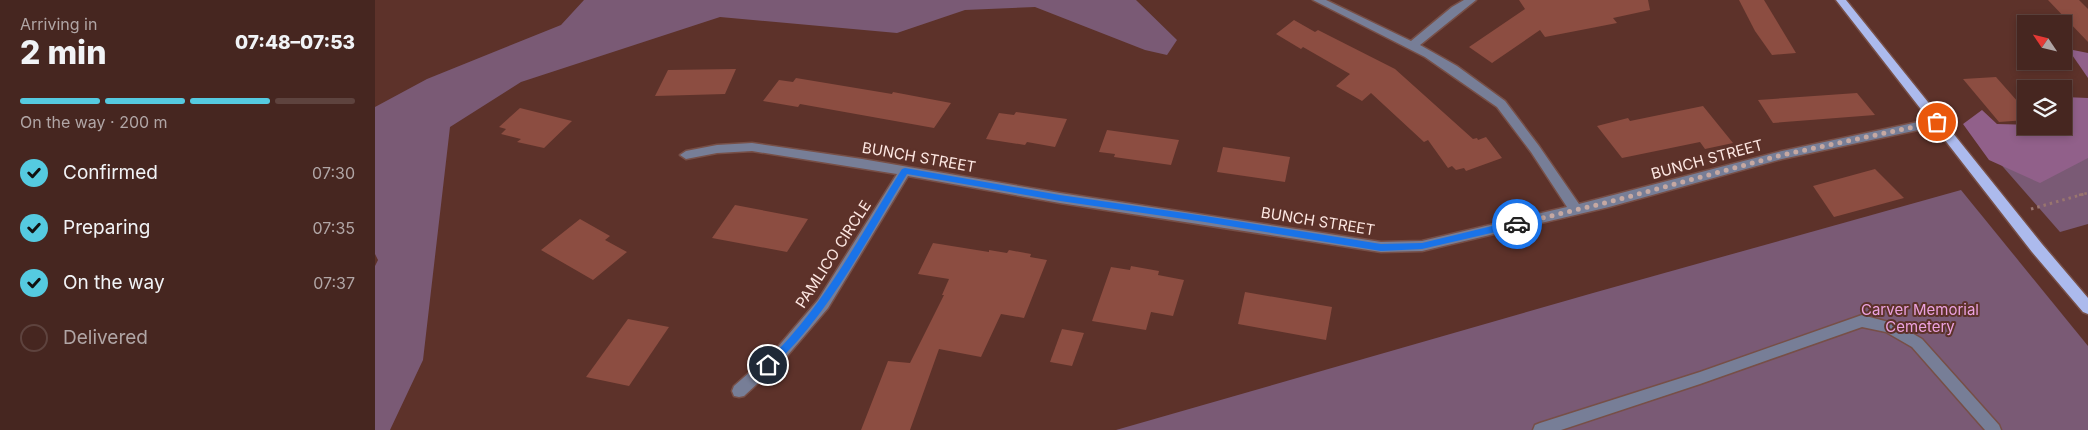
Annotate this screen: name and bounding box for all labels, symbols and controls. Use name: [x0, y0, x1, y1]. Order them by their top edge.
text: Arriving in: [20, 14, 97, 34]
north arrow: [2017, 15, 2073, 70]
map controls: [2017, 15, 2072, 135]
text: 07:48–07:53: [235, 31, 355, 54]
text: 2 min: [20, 33, 106, 72]
button: layers: [2017, 80, 2072, 135]
pin: [1916, 101, 1958, 143]
icon: bag: [1923, 108, 1951, 136]
text: On the way · 200 m: [20, 112, 168, 132]
street label: BUNCH STREET: [1649, 135, 1765, 183]
street label: BUNCH STREET: [861, 138, 977, 176]
icon: check: [20, 159, 48, 187]
text: Confirmed: [63, 161, 158, 184]
text: 07:30: [312, 163, 355, 183]
street label: PAMLICO CIRCLE: [791, 197, 875, 311]
courier: [1492, 199, 1542, 249]
street label: BUNCH STREET: [1260, 203, 1376, 239]
icon: car: [1503, 210, 1531, 238]
icon: check: [20, 214, 48, 242]
text: Preparing: [63, 216, 150, 239]
text: 07:35: [312, 218, 355, 238]
icon: check: [20, 269, 48, 297]
text: On the way: [63, 271, 165, 294]
text: 07:37: [313, 273, 355, 293]
park label: Carver Memorial Cemetery: [1861, 300, 1979, 336]
text: Delivered: [63, 326, 148, 349]
pin: [747, 344, 789, 386]
icon: home: [754, 351, 782, 379]

